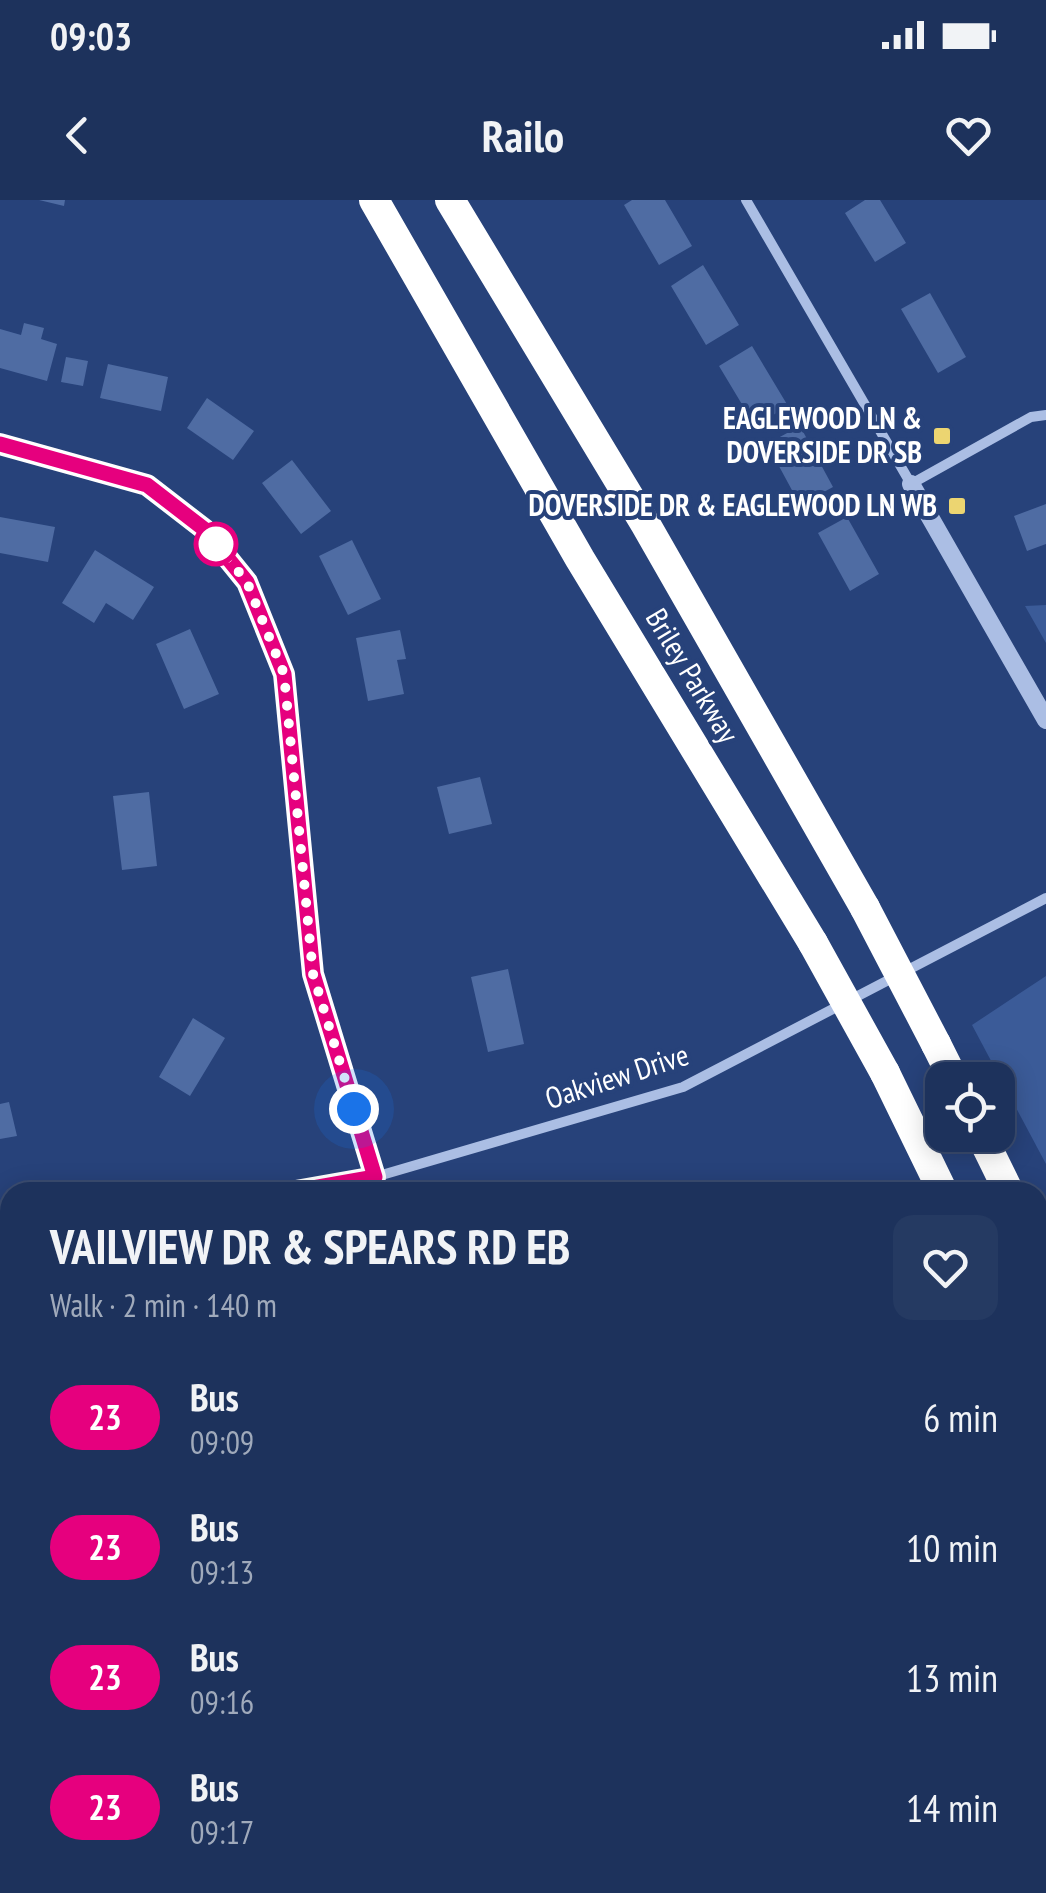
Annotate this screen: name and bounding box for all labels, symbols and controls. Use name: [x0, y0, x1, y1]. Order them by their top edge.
text: 09:03: [50, 11, 132, 60]
text: Railo: [482, 106, 564, 164]
icon: back: [50, 108, 105, 163]
icon: heart: [941, 108, 996, 163]
place label: EAGLEWOOD LN & DOVERSIDE DR SB: [723, 398, 922, 471]
marker: EAGLEWOOD LN & DOVERSIDE DR SB: [931, 425, 953, 447]
place label: DOVERSIDE DR & EAGLEWOOD LN WB: [529, 485, 937, 524]
marker: DOVERSIDE DR & EAGLEWOOD LN WB: [946, 495, 968, 517]
unlabelled marker: [195, 523, 237, 565]
street label: Briley Parkway: [638, 601, 749, 750]
street label: Oakview Drive: [540, 1034, 693, 1117]
map controls: [925, 1062, 1015, 1152]
button: locate: [925, 1062, 1015, 1152]
your location: [329, 1084, 379, 1134]
text: VAILVIEW DR & SPEARS RD EB: [50, 1215, 570, 1277]
button: heart: [893, 1215, 998, 1320]
text: Walk · 2 min · 140 m: [50, 1284, 277, 1326]
text: Bus: [190, 1372, 239, 1421]
text: 6 min: [923, 1393, 998, 1442]
text: 23: [88, 1394, 122, 1440]
text: 09:09: [190, 1421, 254, 1463]
text: Bus: [190, 1502, 239, 1551]
text: 10 min: [906, 1523, 998, 1572]
text: 23: [88, 1524, 122, 1570]
text: 09:13: [190, 1551, 254, 1593]
text: Bus: [190, 1632, 239, 1681]
text: 13 min: [906, 1653, 998, 1702]
text: 23: [88, 1654, 122, 1700]
text: 09:16: [190, 1681, 254, 1723]
text: Bus: [190, 1762, 239, 1811]
text: 14 min: [906, 1783, 998, 1832]
text: 23: [88, 1784, 122, 1830]
text: 09:17: [190, 1811, 254, 1853]

